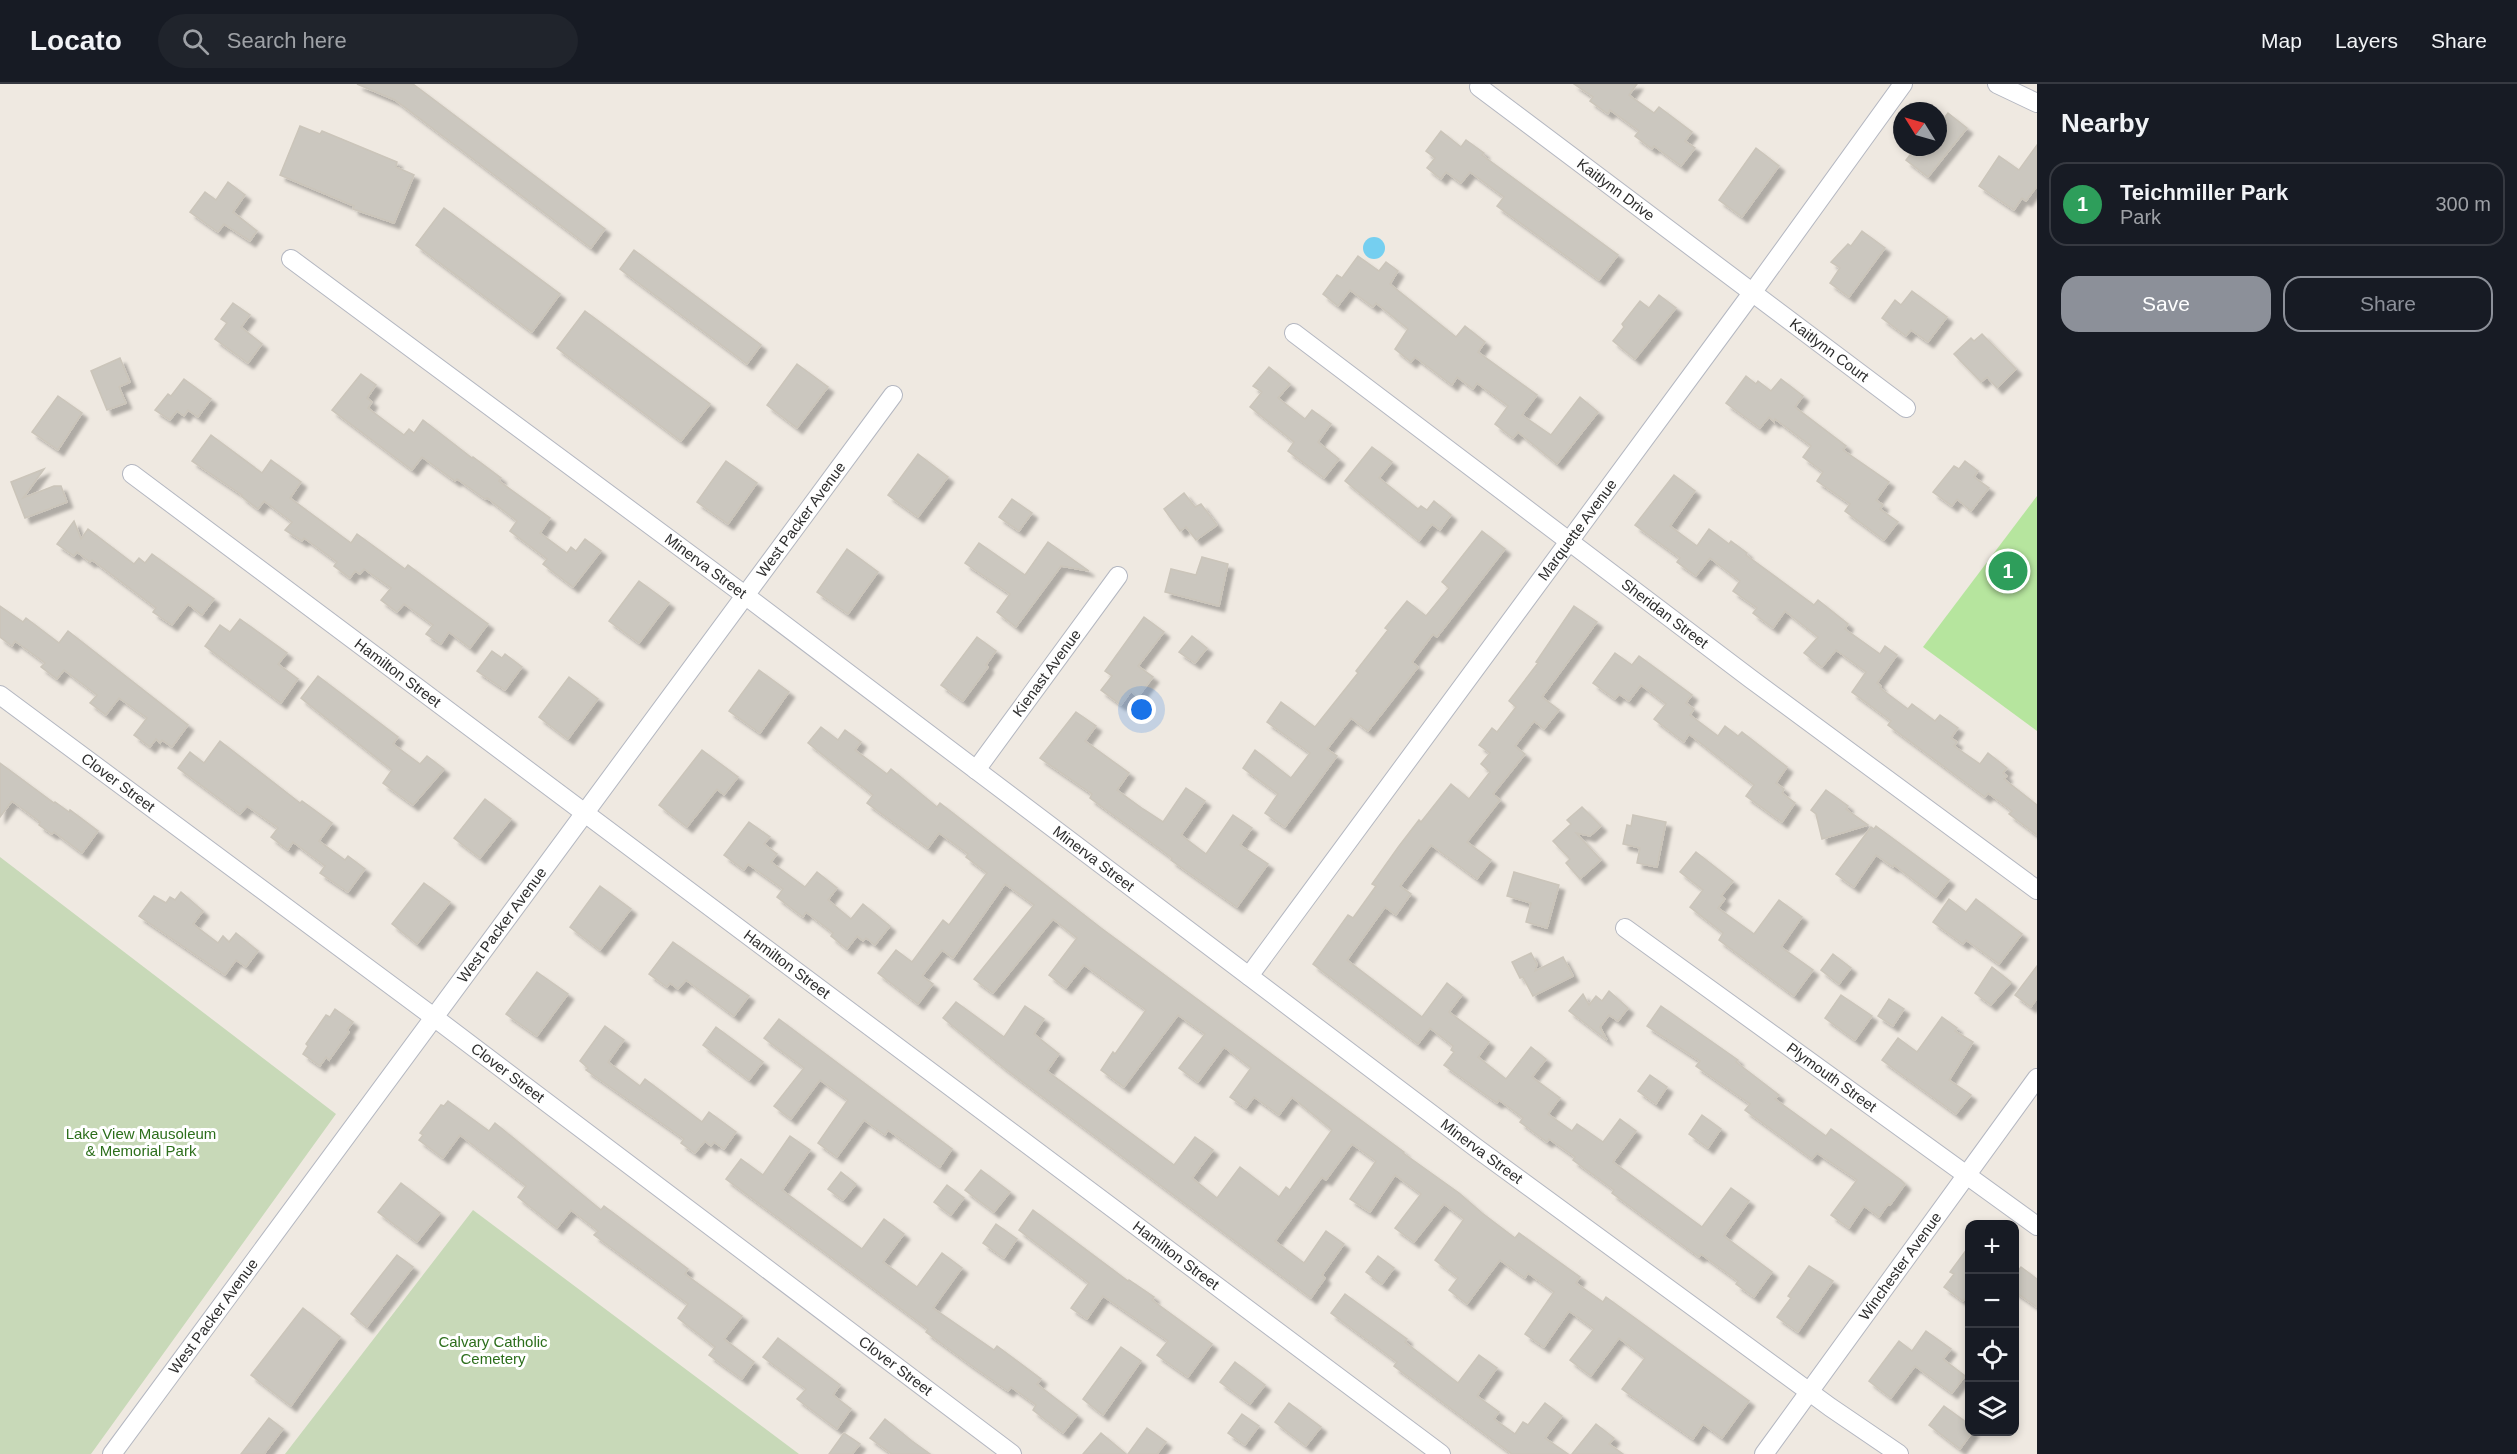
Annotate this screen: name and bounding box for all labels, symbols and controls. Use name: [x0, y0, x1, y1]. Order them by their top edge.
search box: [158, 14, 578, 68]
text: Locato: [30, 25, 122, 56]
icon: search: [179, 25, 212, 58]
text: Search here: [227, 28, 347, 53]
text: Map: [2261, 29, 2302, 52]
text: Layers: [2335, 29, 2398, 52]
text: Share: [2431, 29, 2487, 52]
north arrow: [1893, 102, 1947, 156]
text: Nearby: [2061, 108, 2149, 138]
street label: Kaitlynn Drive: [1574, 155, 1658, 224]
text: Teichmiller Park: [2120, 180, 2288, 205]
text: 1: [2077, 193, 2088, 215]
text: 300 m: [2435, 193, 2491, 215]
text: Park: [2120, 206, 2161, 228]
button: Save: [2061, 276, 2271, 332]
button: Share: [2283, 276, 2493, 332]
street label: Kaitlynn Court: [1787, 315, 1873, 385]
street label: West Packer Avenue: [753, 458, 849, 580]
street label: Marquette Avenue: [1534, 476, 1620, 584]
street label: Minerva Street: [662, 530, 751, 602]
pin: 1: [1988, 548, 2028, 594]
street label: Sheridan Street: [1618, 575, 1712, 652]
street label: Kienast Avenue: [1009, 626, 1084, 720]
street label: Hamilton Street: [352, 635, 445, 711]
your location: [1127, 695, 1156, 724]
street label: Clover Street: [78, 749, 159, 816]
street label: Minerva Street: [1050, 822, 1139, 895]
street label: West Packer Avenue: [454, 864, 550, 986]
street label: Hamilton Street: [741, 926, 834, 1002]
street label: Clover Street: [468, 1039, 549, 1106]
street label: Plymouth Street: [1784, 1039, 1881, 1116]
street label: Minerva Street: [1438, 1115, 1527, 1187]
park label: Lake View Mausoleum & Memorial Park: [66, 1125, 216, 1159]
street label: Winchester Avenue: [1855, 1209, 1945, 1323]
street label: Hamilton Street: [1130, 1217, 1223, 1293]
map controls: [1965, 1220, 2019, 1436]
button: +: [1965, 1220, 2019, 1274]
street label: West Packer Avenue: [165, 1255, 261, 1377]
button: −: [1965, 1274, 2019, 1328]
button: locate: [1965, 1328, 2019, 1382]
street label: Clover Street: [856, 1332, 937, 1399]
park label: Calvary Catholic Cemetery: [438, 1333, 548, 1367]
button: layers: [1965, 1382, 2019, 1436]

